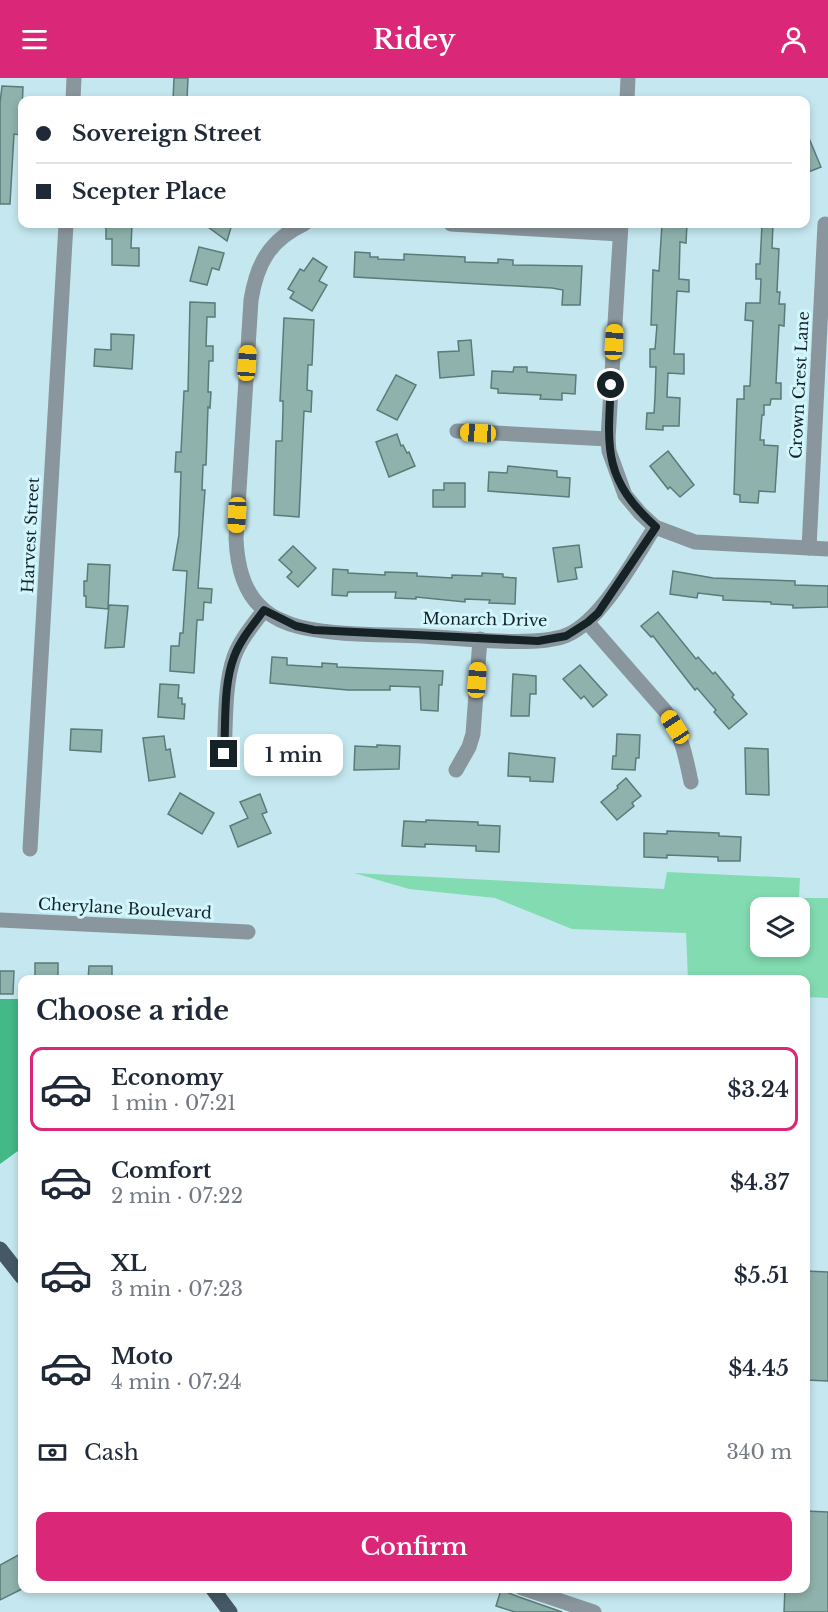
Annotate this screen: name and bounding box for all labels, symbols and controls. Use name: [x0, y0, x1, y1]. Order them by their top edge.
icon: menu: [18, 23, 51, 56]
text: Ridey: [373, 23, 455, 56]
icon: person: [777, 23, 810, 56]
text: Sovereign Street: [72, 120, 261, 147]
text: Scepter Place: [72, 178, 226, 205]
street label: Crown Crest Lane: [785, 311, 813, 459]
car: [604, 324, 624, 360]
car: [237, 344, 257, 382]
route start: [597, 371, 624, 398]
car: [460, 423, 496, 443]
street label: Harvest Street: [17, 477, 43, 593]
car: [227, 497, 247, 533]
street label: Monarch Drive: [422, 608, 548, 630]
car: [467, 661, 487, 699]
car: [658, 707, 692, 747]
callout: 1 min: [245, 733, 344, 775]
route end: [210, 740, 237, 767]
text: 1 min: [265, 743, 322, 767]
street label: Cherylane Boulevard: [38, 893, 213, 923]
map controls: [750, 897, 810, 957]
button: layers: [750, 897, 810, 957]
text: Choose a ride: [36, 994, 229, 1027]
icon: car: [39, 1062, 93, 1116]
text: Economy: [111, 1064, 223, 1091]
text: $3.24: [727, 1076, 789, 1103]
text: 1 min · 07:21: [111, 1091, 236, 1115]
icon: car: [39, 1155, 93, 1209]
text: Comfort: [111, 1157, 211, 1184]
text: $4.37: [730, 1169, 789, 1196]
text: 2 min · 07:22: [111, 1184, 243, 1208]
icon: car: [39, 1248, 93, 1302]
text: XL: [111, 1250, 146, 1277]
text: $5.51: [734, 1262, 789, 1289]
text: 3 min · 07:23: [111, 1277, 243, 1301]
icon: car: [39, 1341, 93, 1395]
text: Moto: [111, 1343, 173, 1370]
text: $4.45: [728, 1355, 789, 1382]
text: 4 min · 07:24: [111, 1370, 242, 1394]
icon: cash: [36, 1436, 69, 1469]
text: Cash: [84, 1439, 139, 1466]
text: 340 m: [727, 1440, 792, 1464]
button: Confirm: [36, 1512, 792, 1581]

